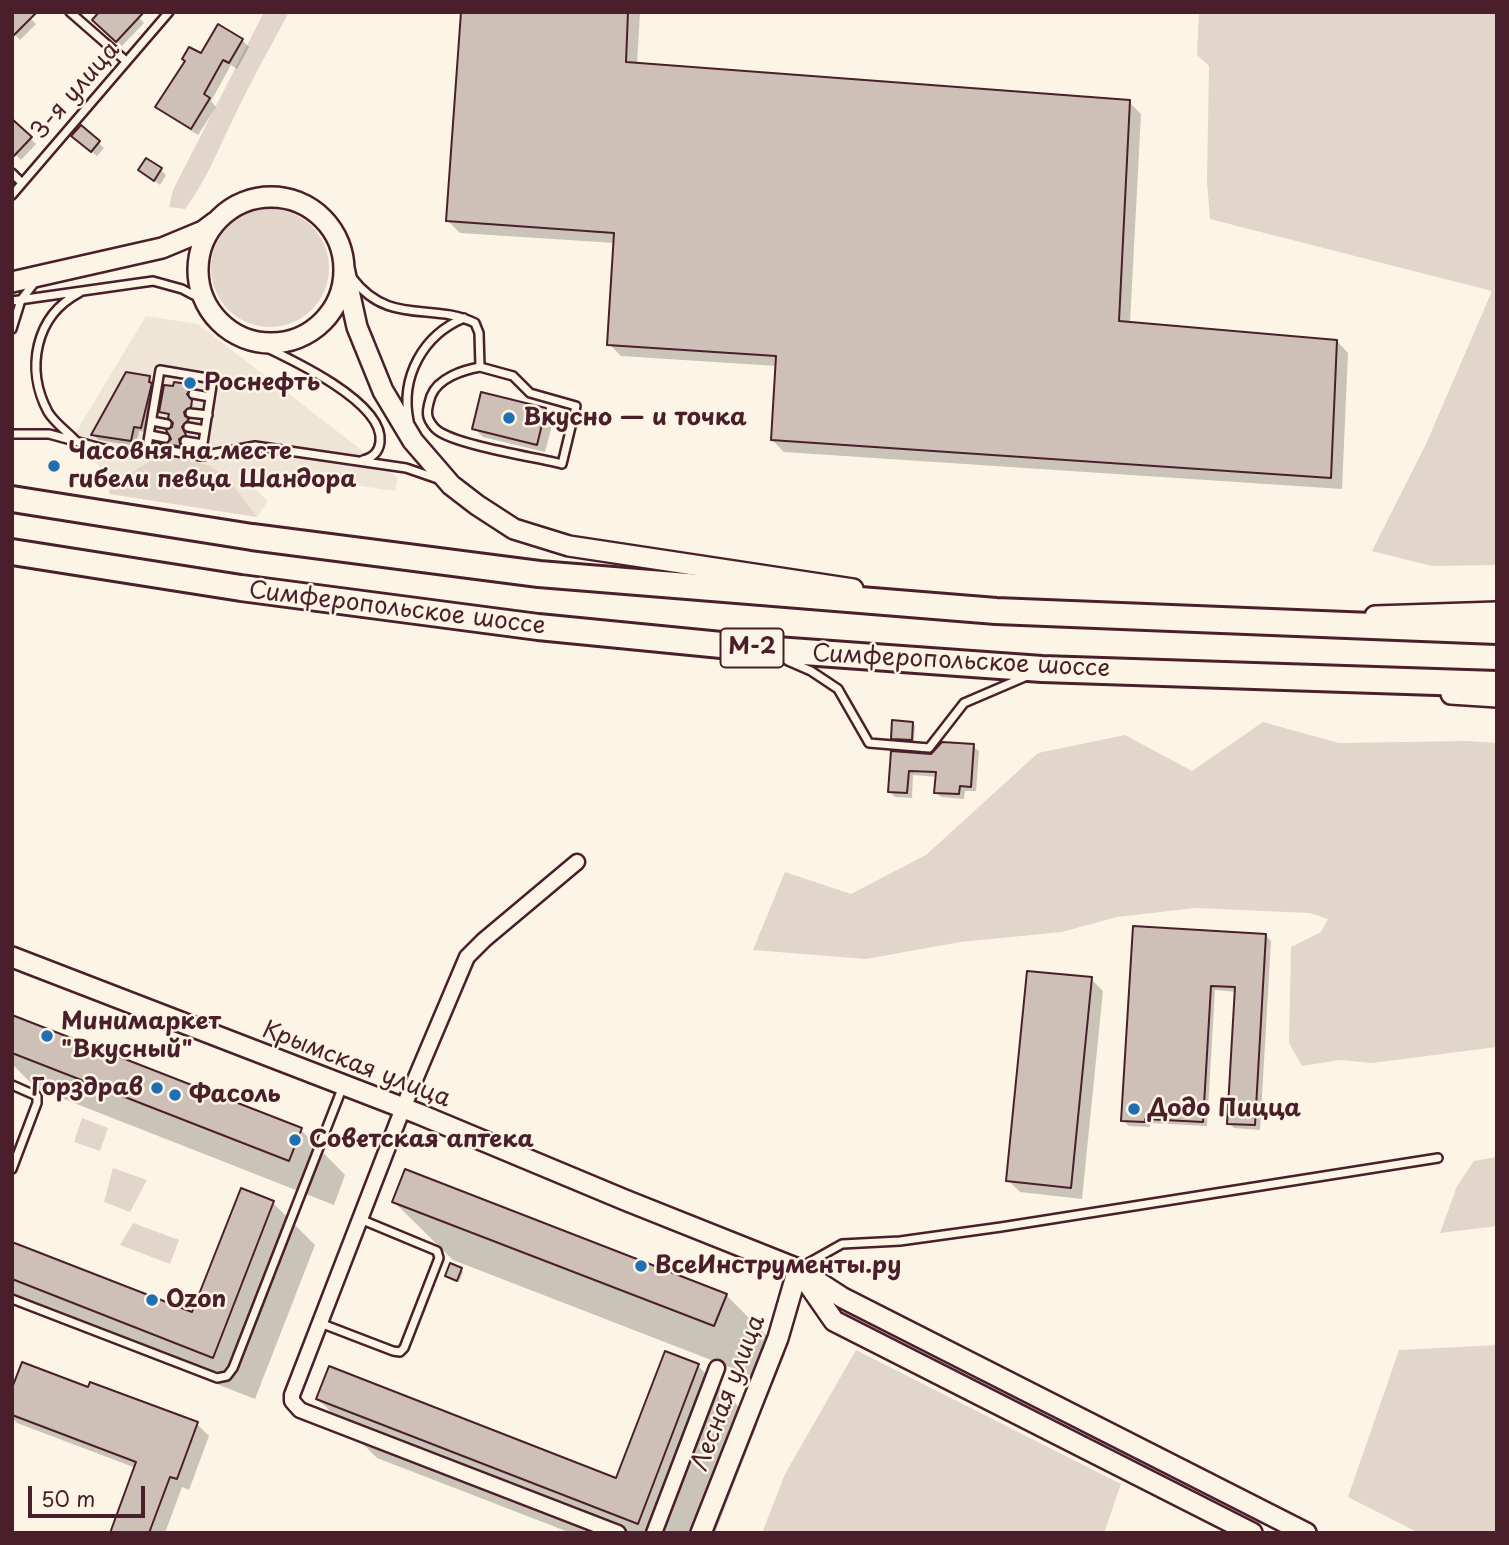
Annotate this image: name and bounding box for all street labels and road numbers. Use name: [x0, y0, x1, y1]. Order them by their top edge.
street label: 3-я улица: [26, 36, 126, 146]
street label: Симферопольское шоссе: [247, 577, 547, 641]
road number: М-2: [720, 628, 784, 668]
street label: Симферопольское шоссе: [811, 640, 1111, 684]
street label: Крымская улица: [258, 1016, 454, 1114]
street label: Лесная улица: [686, 1311, 772, 1475]

